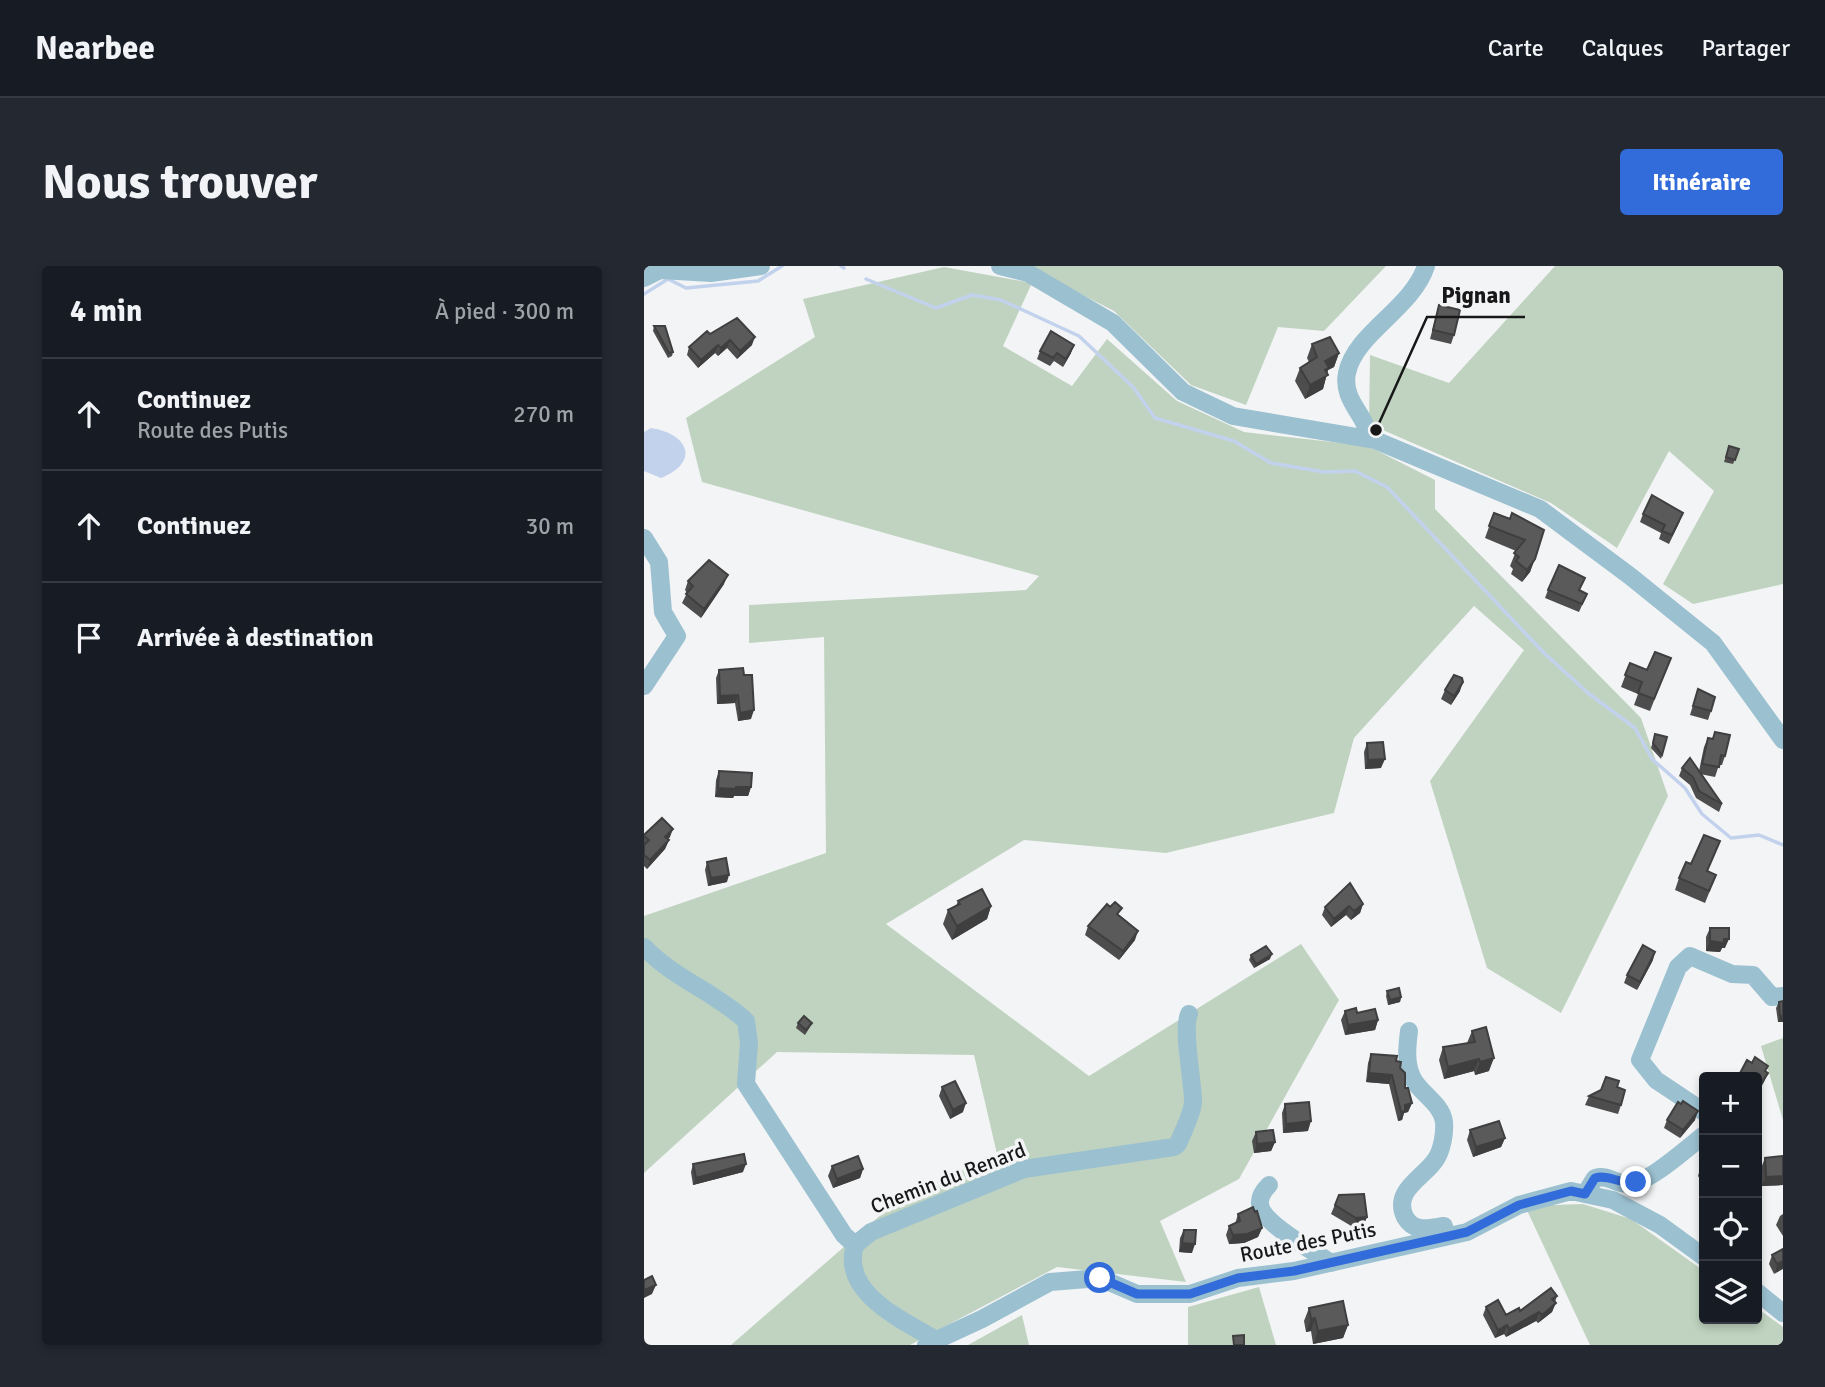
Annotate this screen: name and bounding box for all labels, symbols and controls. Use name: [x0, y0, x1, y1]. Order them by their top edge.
text: Nearbee: [35, 28, 155, 69]
text: Carte: [1488, 33, 1544, 63]
text: Calques: [1582, 33, 1663, 63]
text: Partager: [1701, 33, 1790, 63]
button: Itinéraire: [1620, 149, 1783, 215]
text: Nous trouver: [42, 152, 317, 212]
callout: Pignan: [1427, 273, 1525, 317]
text: Pignan: [1441, 281, 1511, 310]
text: 4 min: [70, 293, 142, 330]
text: À pied · 300 m: [435, 297, 574, 326]
text: Continuez: [137, 384, 251, 416]
icon: ahead: [70, 395, 108, 433]
text: 270 m: [513, 400, 574, 429]
text: Route des Putis: [137, 416, 288, 445]
icon: ahead: [70, 507, 108, 545]
text: Continuez: [137, 510, 251, 542]
text: 30 m: [526, 512, 574, 541]
icon: arrive: [70, 619, 108, 657]
text: Arrivée à destination: [137, 622, 374, 654]
map controls: [1699, 1072, 1762, 1324]
button: +: [1699, 1072, 1762, 1135]
button: −: [1699, 1135, 1762, 1198]
street label: Chemin du Renard: [867, 1136, 1029, 1220]
route end: [1620, 1166, 1651, 1197]
button: locate: [1699, 1198, 1762, 1261]
street label: Route des Putis: [1238, 1216, 1378, 1268]
button: layers: [1699, 1261, 1762, 1324]
route start: [1084, 1262, 1115, 1293]

